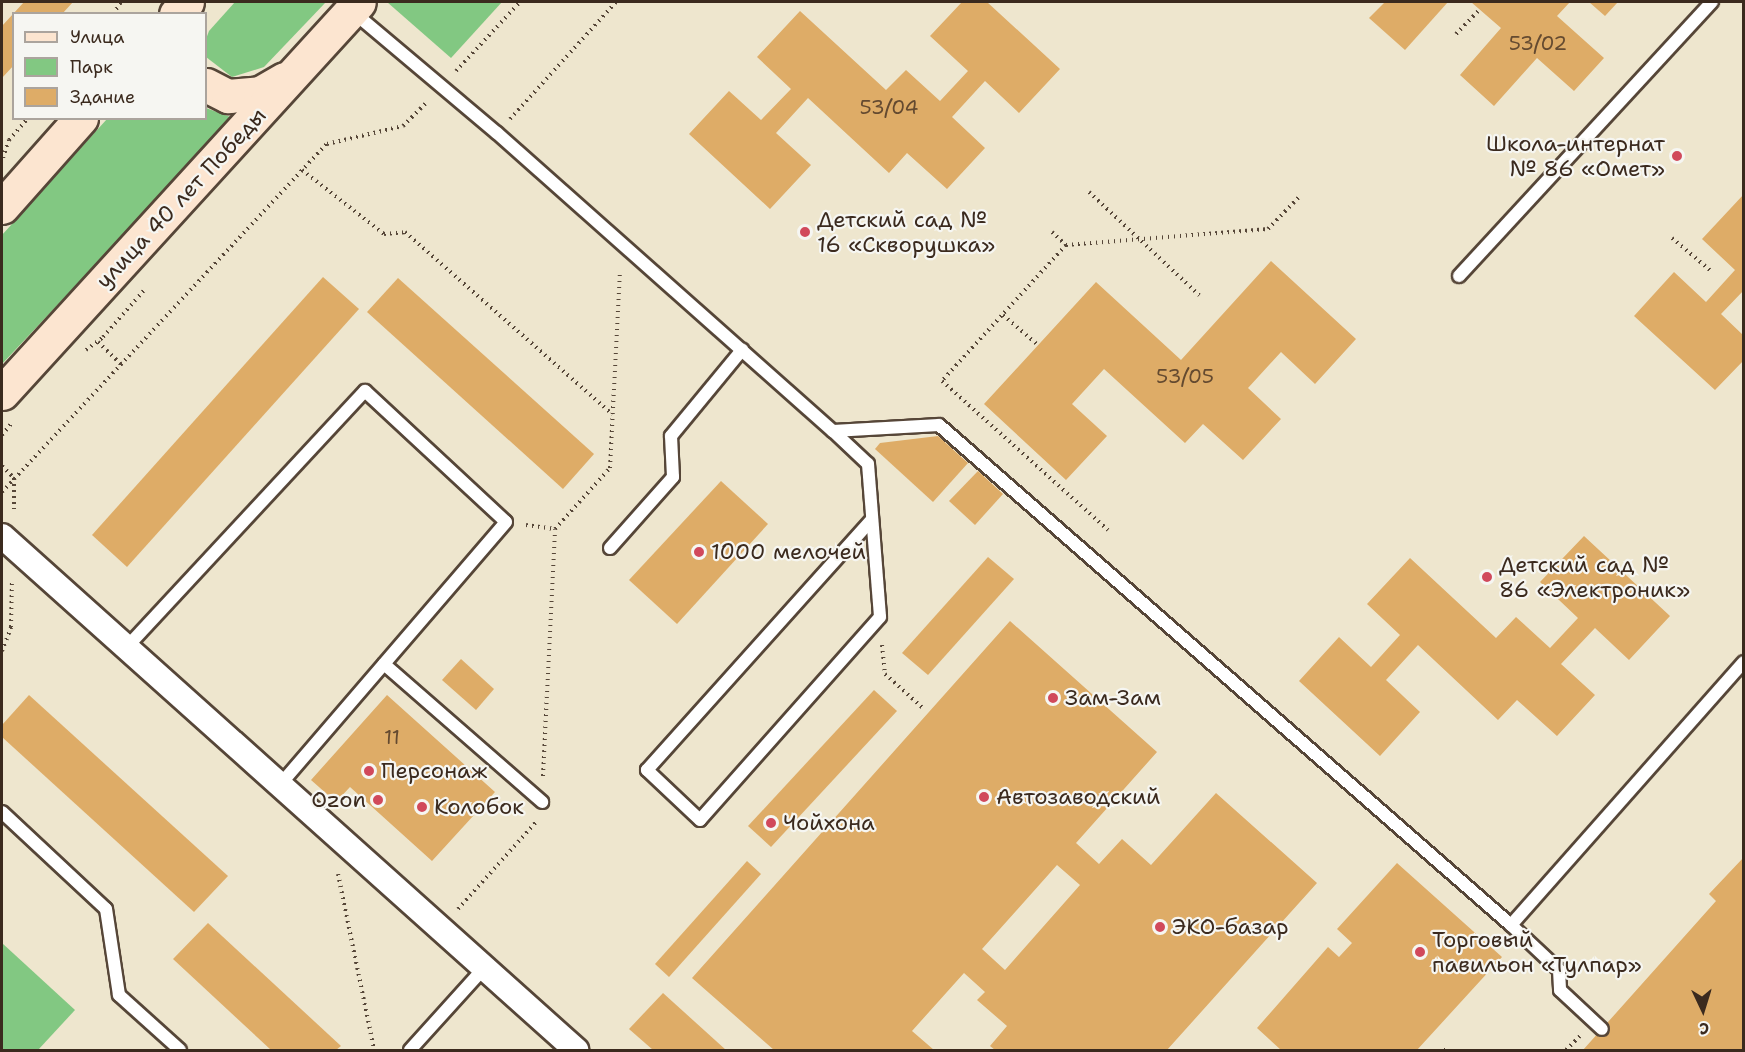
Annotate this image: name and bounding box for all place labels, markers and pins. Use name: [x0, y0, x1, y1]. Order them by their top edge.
place label: Школа-интернат № 86 «Омет»: [1486, 130, 1665, 182]
marker: Школа-интернат № 86 «Омет»: [1670, 149, 1684, 163]
place label: Детский сад № 16 «Скворушка»: [817, 206, 995, 258]
marker: Детский сад № 16 «Скворушка»: [798, 225, 812, 239]
place label: 1000 мелочей: [711, 539, 866, 565]
marker: 1000 мелочей: [692, 545, 706, 559]
place label: Детский сад № 86 «Электроник»: [1499, 551, 1690, 602]
marker: Детский сад № 86 «Электроник»: [1480, 570, 1494, 584]
place label: Зам-Зам: [1065, 685, 1161, 711]
marker: Зам-Зам: [1046, 691, 1060, 705]
place label: Персонаж: [381, 758, 487, 784]
marker: Персонаж: [362, 764, 376, 778]
place label: Автозаводский: [996, 784, 1160, 810]
place label: Ozon: [311, 787, 366, 813]
marker: Автозаводский: [977, 790, 991, 804]
marker: Ozon: [371, 793, 385, 807]
place label: Колобок: [434, 794, 524, 820]
marker: Колобок: [415, 800, 429, 814]
place label: Чойхона: [783, 810, 875, 836]
marker: Чойхона: [764, 816, 778, 830]
place label: ЭКО-базар: [1172, 914, 1289, 940]
marker: ЭКО-базар: [1153, 920, 1167, 934]
place label: Торговый павильон «Тулпар»: [1432, 926, 1642, 978]
marker: Торговый павильон «Тулпар»: [1413, 945, 1427, 959]

